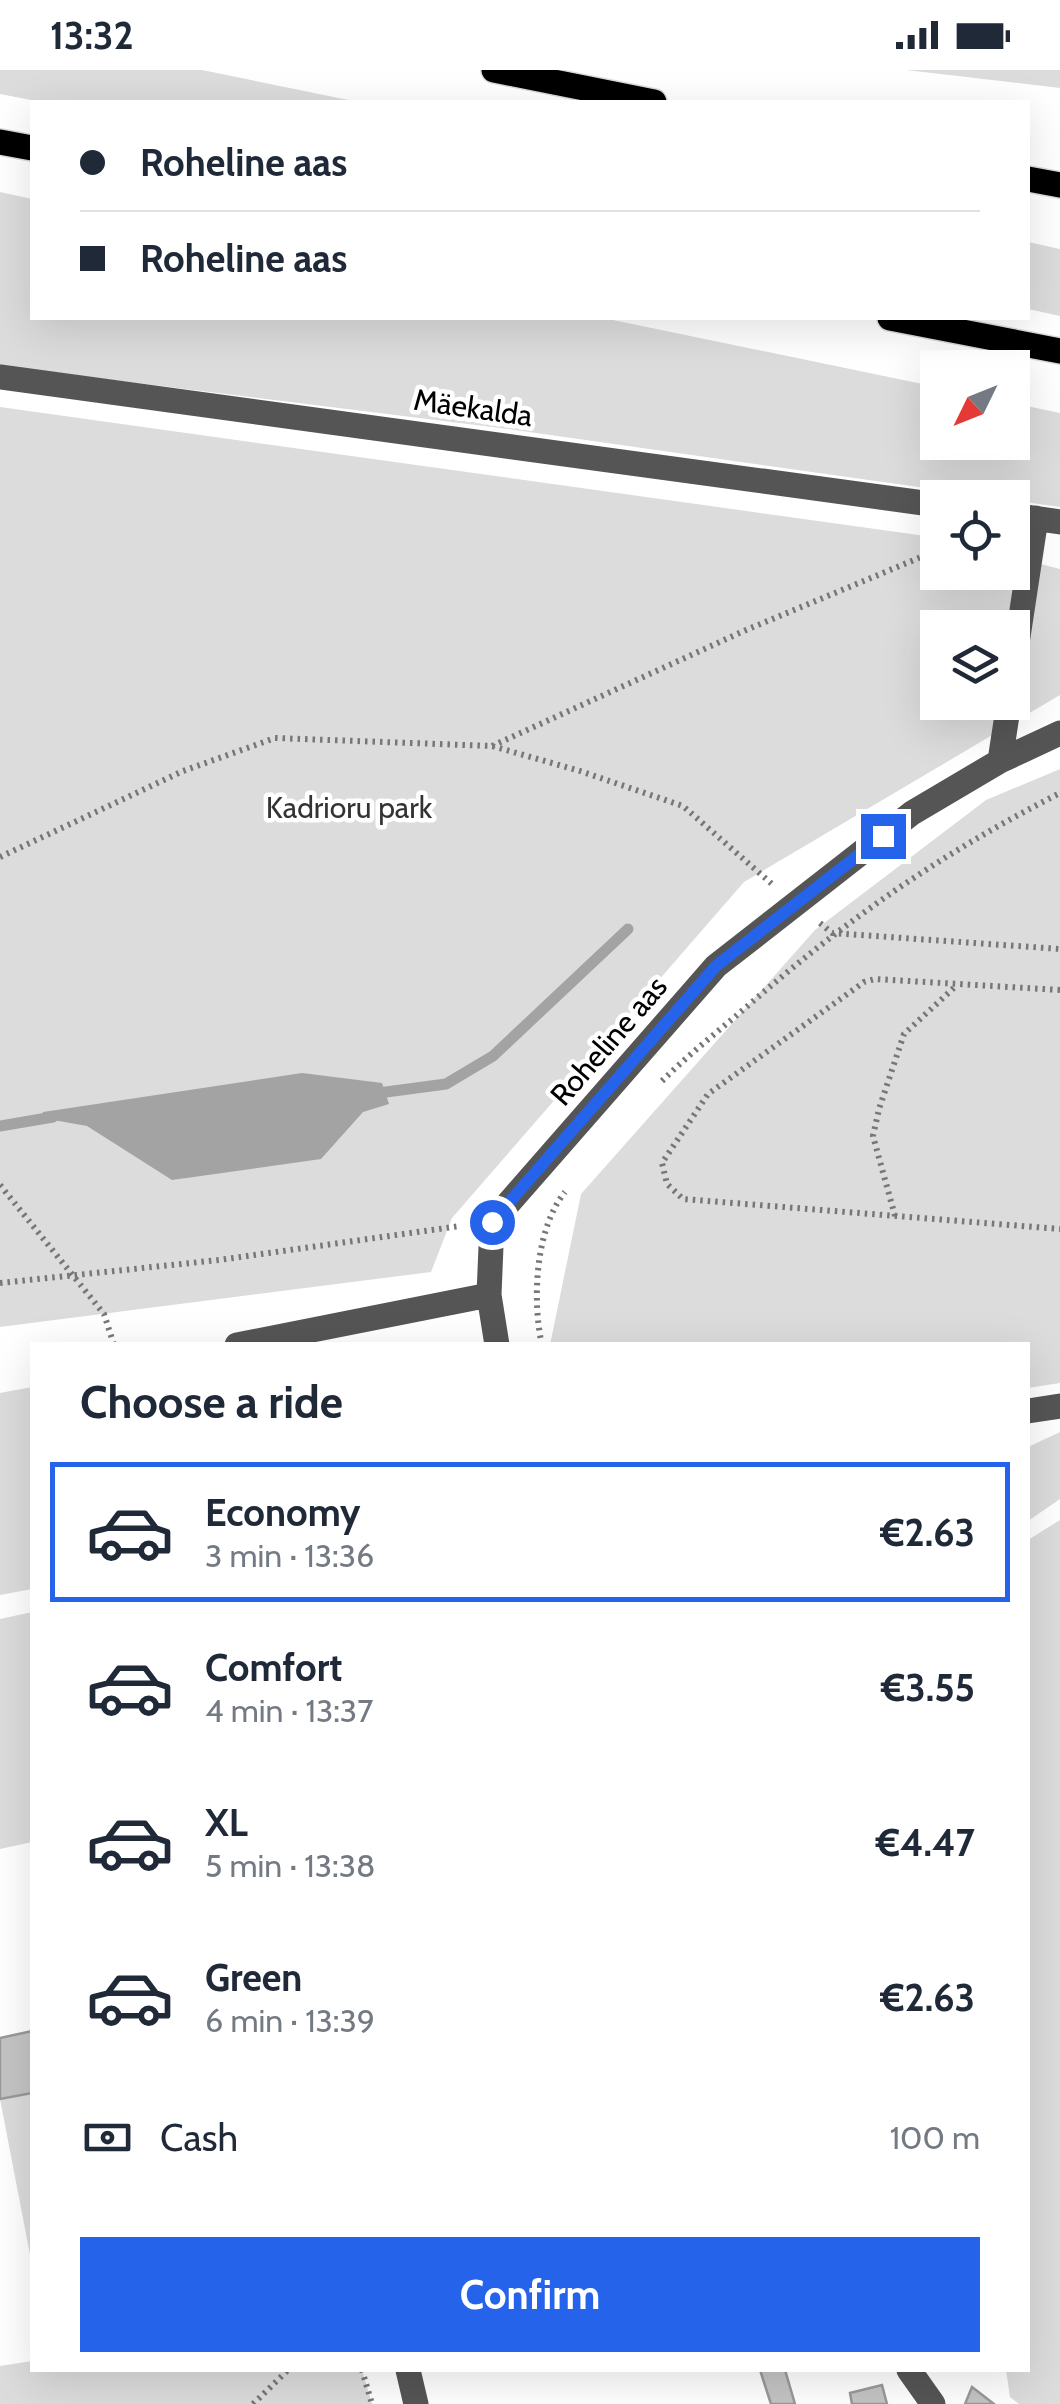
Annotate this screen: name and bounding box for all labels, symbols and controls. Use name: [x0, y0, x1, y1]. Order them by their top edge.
text: 13:32: [50, 12, 134, 59]
text: Roheline aas: [140, 139, 347, 186]
text: Roheline aas: [140, 235, 347, 282]
north arrow: [920, 350, 1030, 460]
map controls: [920, 350, 1030, 720]
street label: Mäekalda: [411, 381, 535, 434]
button: locate: [920, 480, 1030, 590]
button: layers: [920, 610, 1030, 720]
park label: Kadrioru park: [266, 789, 433, 826]
route end: [861, 814, 906, 859]
street label: Roheline aas: [542, 968, 675, 1113]
route start: [470, 1200, 515, 1245]
text: Choose a ride: [80, 1375, 343, 1429]
icon: car: [85, 1487, 175, 1577]
text: Economy: [205, 1489, 360, 1536]
text: €2.63: [880, 1509, 975, 1556]
text: 3 min · 13:36: [205, 1536, 374, 1575]
icon: car: [85, 1642, 175, 1732]
text: Comfort: [205, 1644, 342, 1691]
text: €3.55: [881, 1664, 975, 1711]
text: 4 min · 13:37: [205, 1691, 373, 1730]
icon: car: [85, 1797, 175, 1887]
text: XL: [205, 1799, 248, 1846]
text: €4.47: [876, 1819, 975, 1866]
text: 5 min · 13:38: [205, 1846, 375, 1885]
icon: car: [85, 1952, 175, 2042]
text: Green: [205, 1954, 302, 2001]
text: €2.63: [880, 1974, 975, 2021]
text: 6 min · 13:39: [205, 2001, 375, 2040]
icon: cash: [80, 2110, 135, 2165]
text: Cash: [160, 2114, 238, 2161]
text: 100 m: [890, 2118, 980, 2157]
button: Confirm: [80, 2237, 980, 2352]

